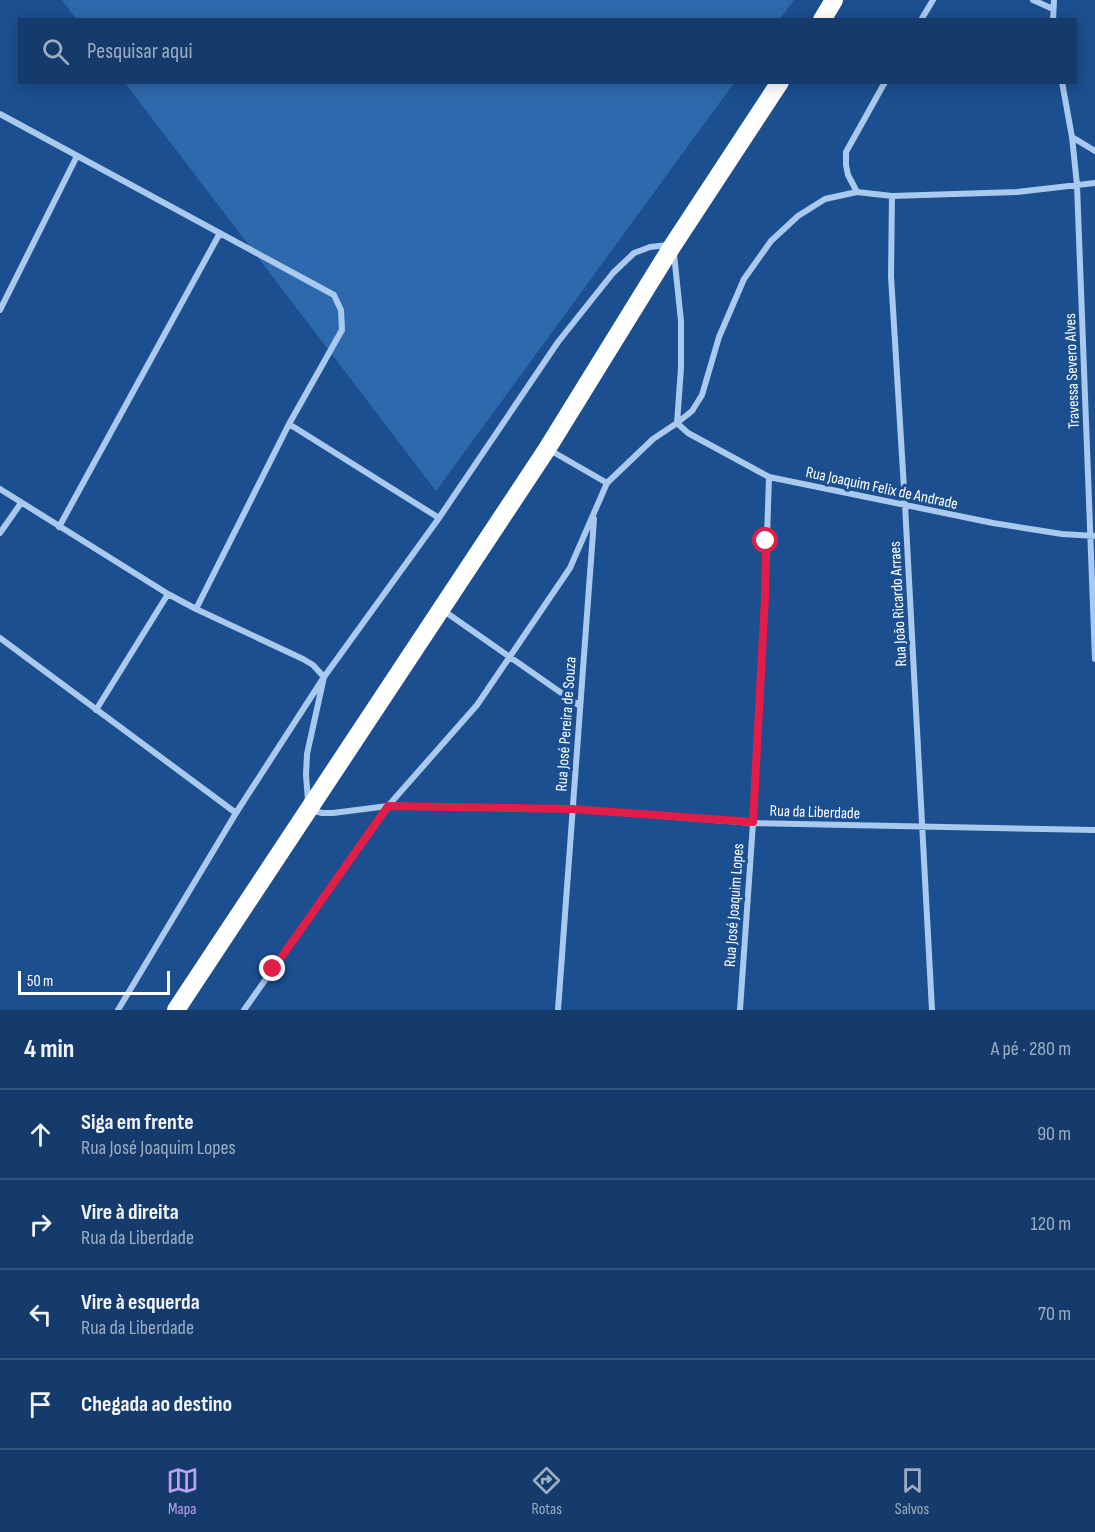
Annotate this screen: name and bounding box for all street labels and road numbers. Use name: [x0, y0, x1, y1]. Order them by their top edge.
street label: Travessa Severo Alves: [1061, 313, 1084, 429]
street label: Rua Joaquim Felix de Andrade: [804, 463, 959, 514]
street label: Rua João Ricardo Arraes: [886, 541, 911, 667]
street label: Rua José Pereira de Souza: [552, 656, 581, 792]
street label: Rua da Liberdade: [769, 801, 860, 824]
street label: Rua José Joaquim Lopes: [721, 842, 748, 968]

